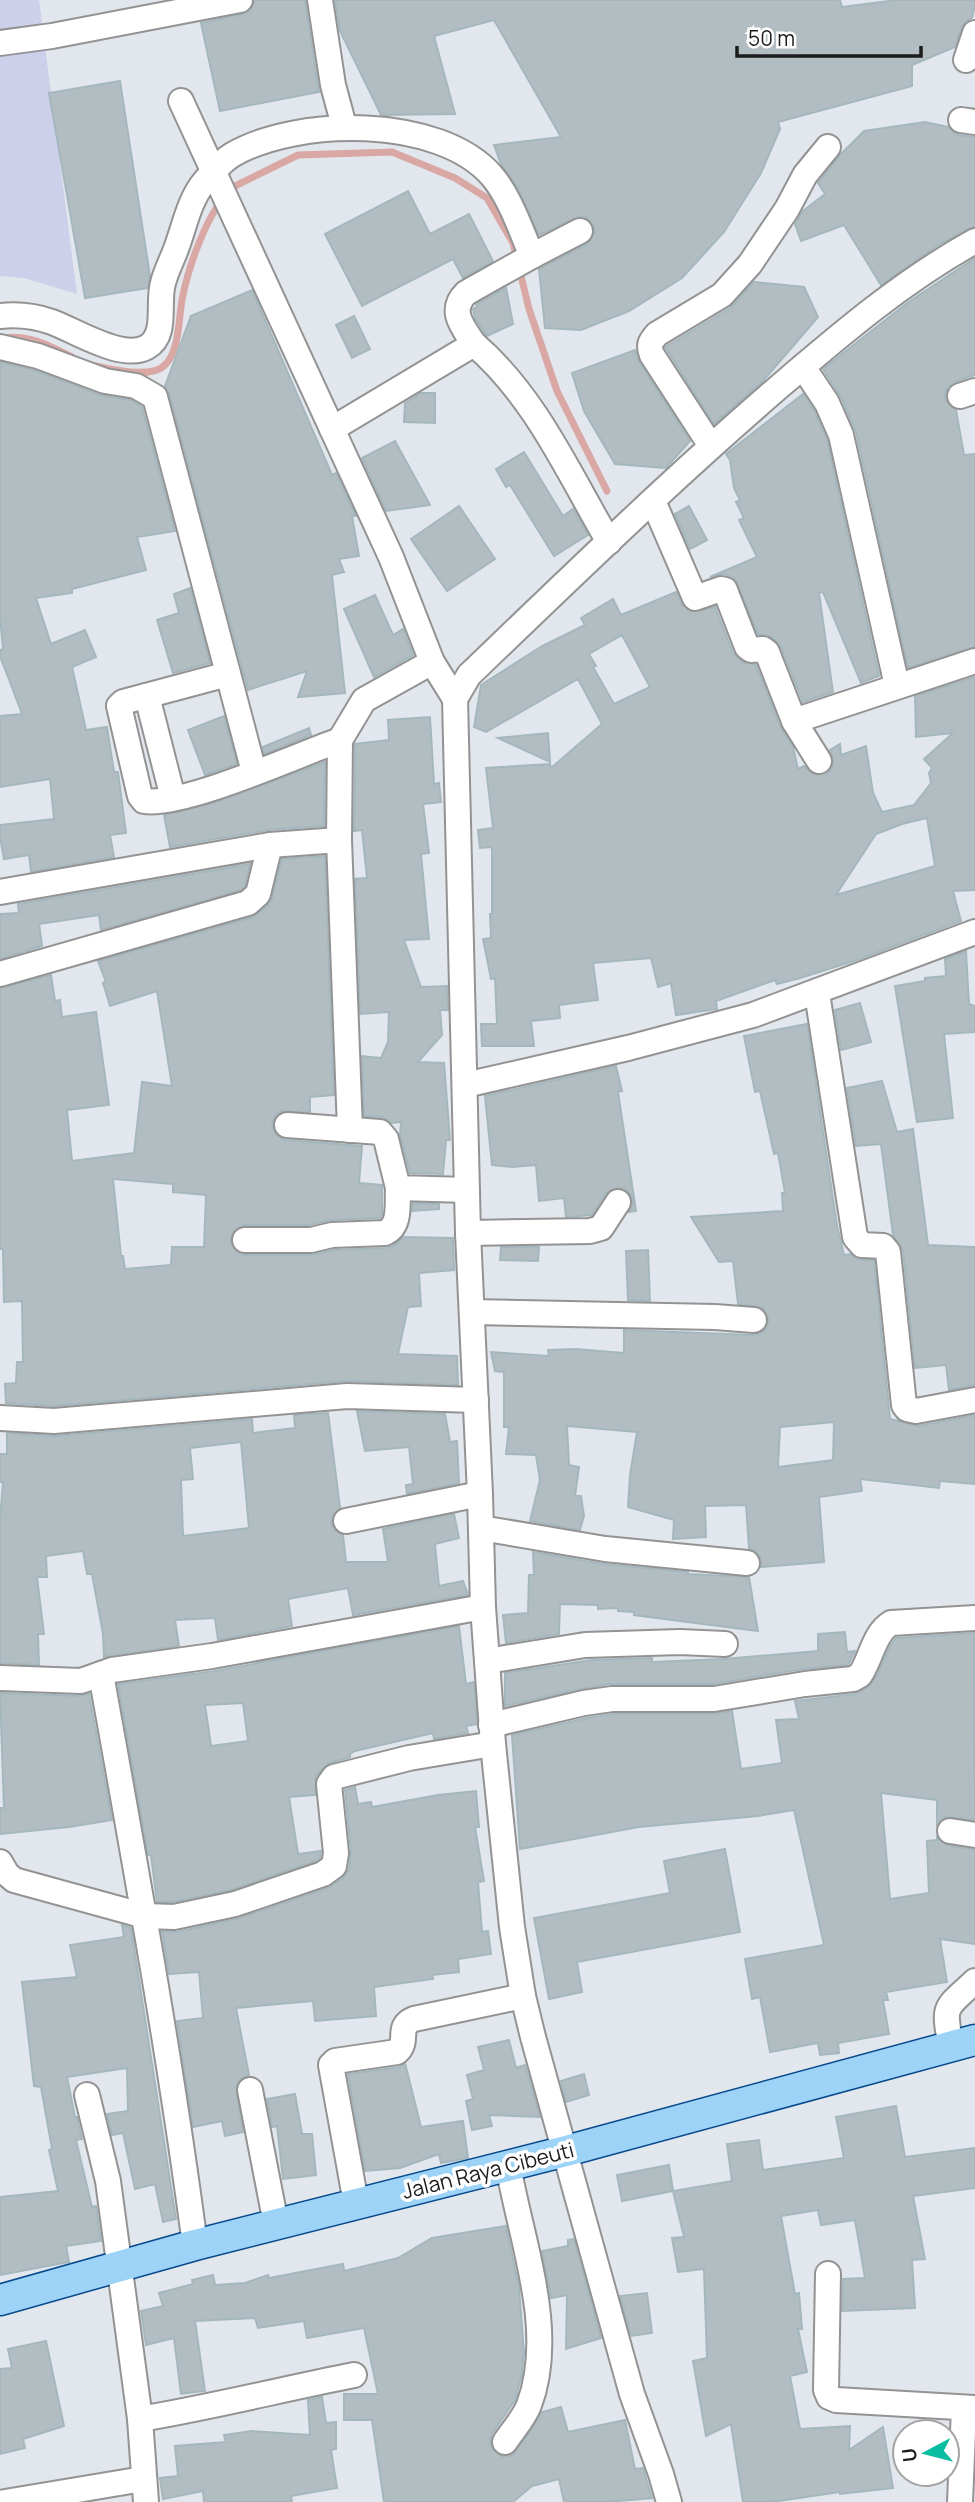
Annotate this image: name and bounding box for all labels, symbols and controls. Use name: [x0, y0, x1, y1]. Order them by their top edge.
scale bar: [737, 14, 921, 58]
text: 50 m: [748, 24, 795, 52]
street label: Jalan Raya Cibeuti: [399, 2135, 577, 2205]
north arrow: [891, 2418, 961, 2488]
text: U: [895, 2447, 923, 2463]

